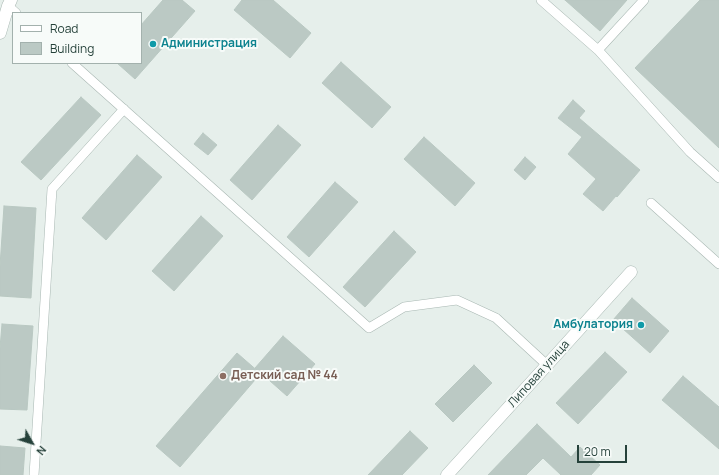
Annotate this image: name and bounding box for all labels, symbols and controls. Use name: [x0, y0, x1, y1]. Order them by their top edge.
legend: [12, 12, 142, 64]
text: Road: [50, 20, 78, 37]
place label: Администрация: [161, 37, 257, 51]
marker: Администрация: [148, 39, 158, 49]
text: Building: [50, 40, 94, 57]
place label: Амбулатория: [553, 318, 633, 332]
marker: Амбулатория: [636, 320, 646, 330]
street label: Липовая улица: [505, 338, 573, 410]
place label: Детский сад № 44: [231, 369, 338, 383]
marker: Детский сад № 44: [218, 371, 228, 381]
north arrow: [12, 423, 52, 463]
scale bar: [579, 437, 629, 463]
text: N: [33, 443, 50, 459]
text: 20 m: [584, 443, 611, 460]

